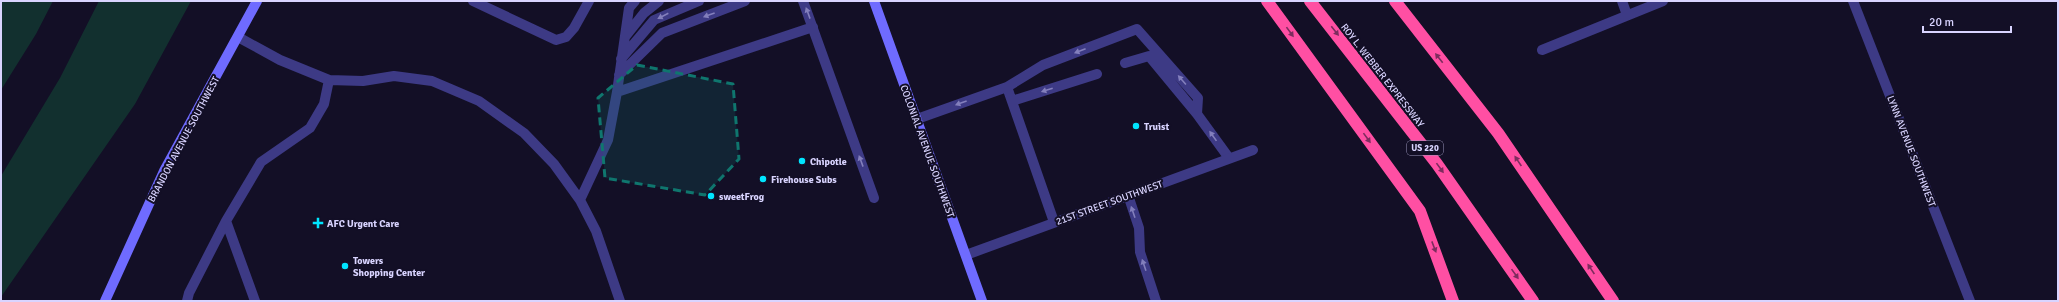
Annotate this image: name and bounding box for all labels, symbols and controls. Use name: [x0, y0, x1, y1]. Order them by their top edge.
one-way arrow: [804, 6, 810, 18]
scale bar: [1923, 8, 2011, 34]
one-way arrow: [702, 12, 714, 18]
one-way arrow: [657, 13, 669, 19]
text: 20 m: [1929, 15, 1954, 30]
street label: ROY L. WEBBER EXPRESSWAY: [1338, 21, 1426, 130]
one-way arrow: [1330, 26, 1339, 37]
one-way arrow: [1286, 27, 1294, 38]
one-way arrow: [1074, 48, 1086, 54]
one-way arrow: [1435, 52, 1444, 63]
street label: BRANDON AVENUE SOUTHWEST: [146, 75, 222, 204]
one-way arrow: [1178, 75, 1187, 86]
street label: COLONIAL AVENUE SOUTHWEST: [897, 83, 957, 219]
one-way arrow: [1040, 87, 1052, 93]
street label: LYNN AVENUE SOUTHWEST: [1884, 94, 1938, 209]
one-way arrow: [955, 100, 967, 106]
marker: Truist: [1131, 121, 1141, 131]
place label: Truist: [1144, 121, 1170, 133]
one-way arrow: [1209, 131, 1217, 141]
one-way arrow: [1362, 132, 1371, 143]
road number: US 220: [1407, 141, 1443, 155]
one-way arrow: [858, 155, 864, 167]
marker: Chipotle: [797, 156, 807, 166]
place label: Chipotle: [810, 156, 847, 168]
one-way arrow: [1514, 156, 1522, 167]
one-way arrow: [1436, 162, 1444, 173]
marker: Firehouse Subs: [758, 174, 768, 184]
place label: Firehouse Subs: [771, 174, 837, 186]
street label: 21ST STREET SOUTHWEST: [1054, 178, 1164, 228]
marker: sweetFrog: [706, 191, 716, 201]
place label: sweetFrog: [719, 191, 765, 203]
one-way arrow: [1130, 205, 1136, 217]
marker: AFC Urgent Care: [312, 217, 324, 229]
place label: AFC Urgent Care: [327, 218, 399, 230]
one-way arrow: [1432, 242, 1438, 254]
place label: Towers Shopping Center: [353, 255, 425, 279]
one-way arrow: [1141, 259, 1147, 271]
marker: Towers Shopping Center: [340, 261, 350, 271]
one-way arrow: [1587, 264, 1595, 274]
one-way arrow: [1511, 268, 1519, 279]

